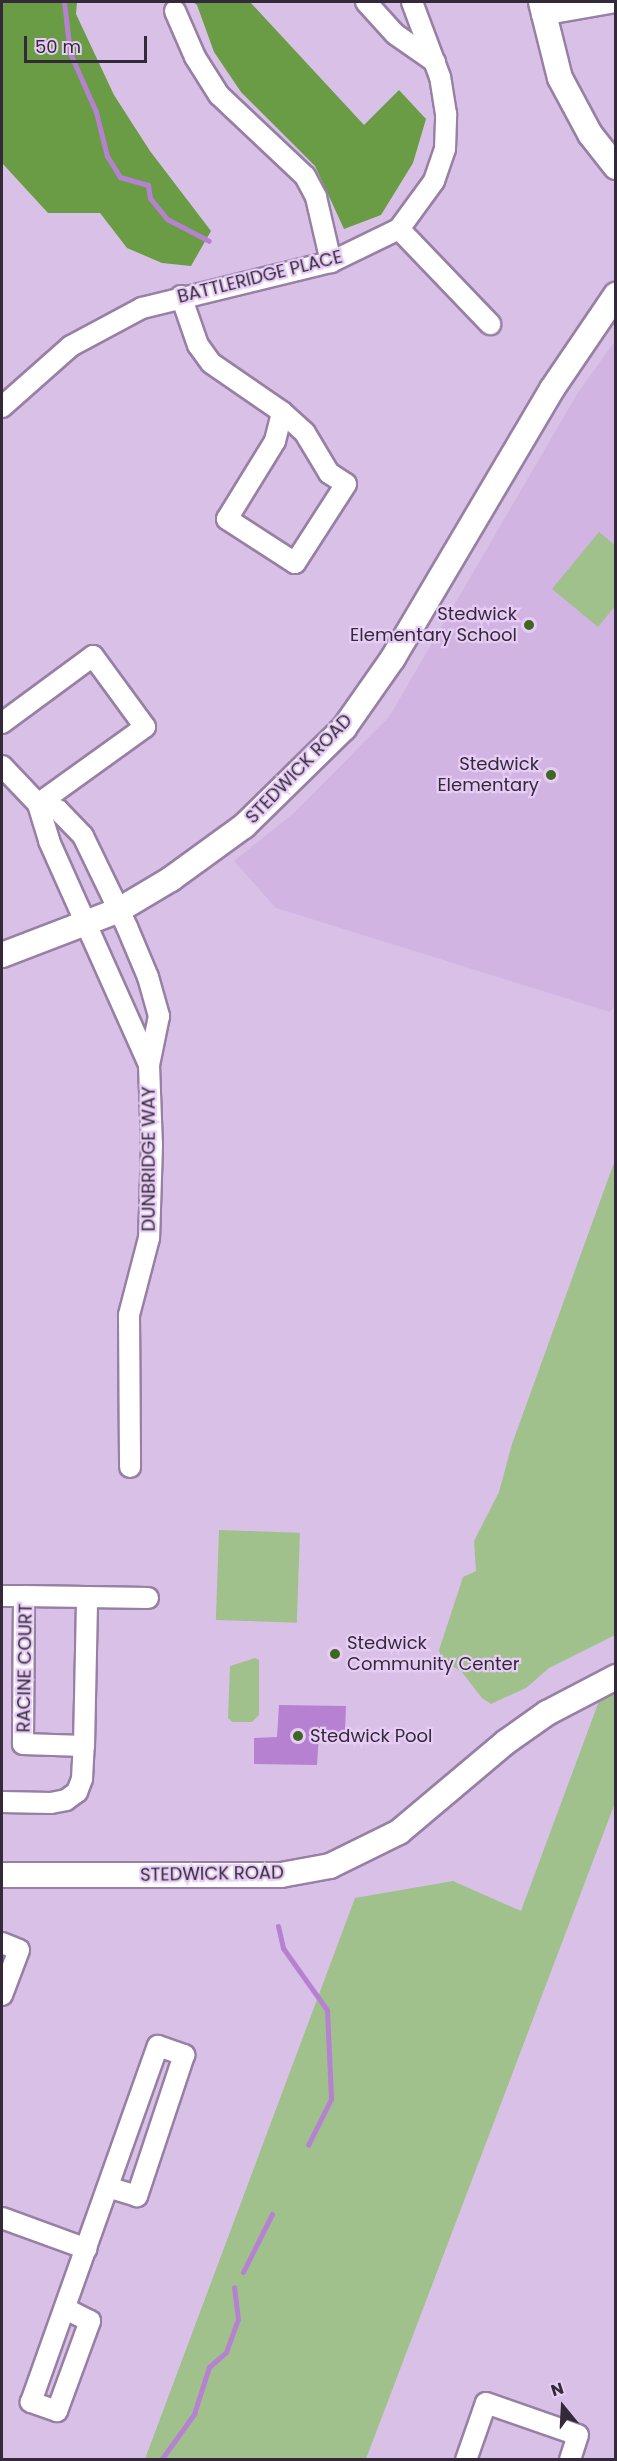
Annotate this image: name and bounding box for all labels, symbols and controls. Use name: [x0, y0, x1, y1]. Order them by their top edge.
scale bar: [27, 24, 150, 62]
text: 50 m: [35, 34, 81, 59]
street label: BATTLERIDGE PLACE: [175, 246, 345, 308]
place label: Stedwick Elementary School: [350, 604, 517, 646]
marker: Stedwick Elementary School: [522, 618, 536, 632]
street label: STEDWICK ROAD: [241, 710, 357, 828]
place label: Stedwick Elementary: [437, 754, 539, 796]
marker: Stedwick Elementary: [544, 768, 558, 782]
street label: DUNBRIDGE WAY: [138, 1087, 160, 1231]
street label: RACINE COURT: [13, 1603, 37, 1733]
place label: Stedwick Community Center: [347, 1633, 519, 1676]
marker: Stedwick Community Center: [328, 1647, 342, 1661]
place label: Stedwick Pool: [310, 1725, 433, 1747]
marker: Stedwick Pool: [291, 1729, 305, 1743]
street label: STEDWICK ROAD: [140, 1862, 284, 1886]
north arrow: [533, 2377, 593, 2437]
text: N: [548, 2377, 567, 2402]

